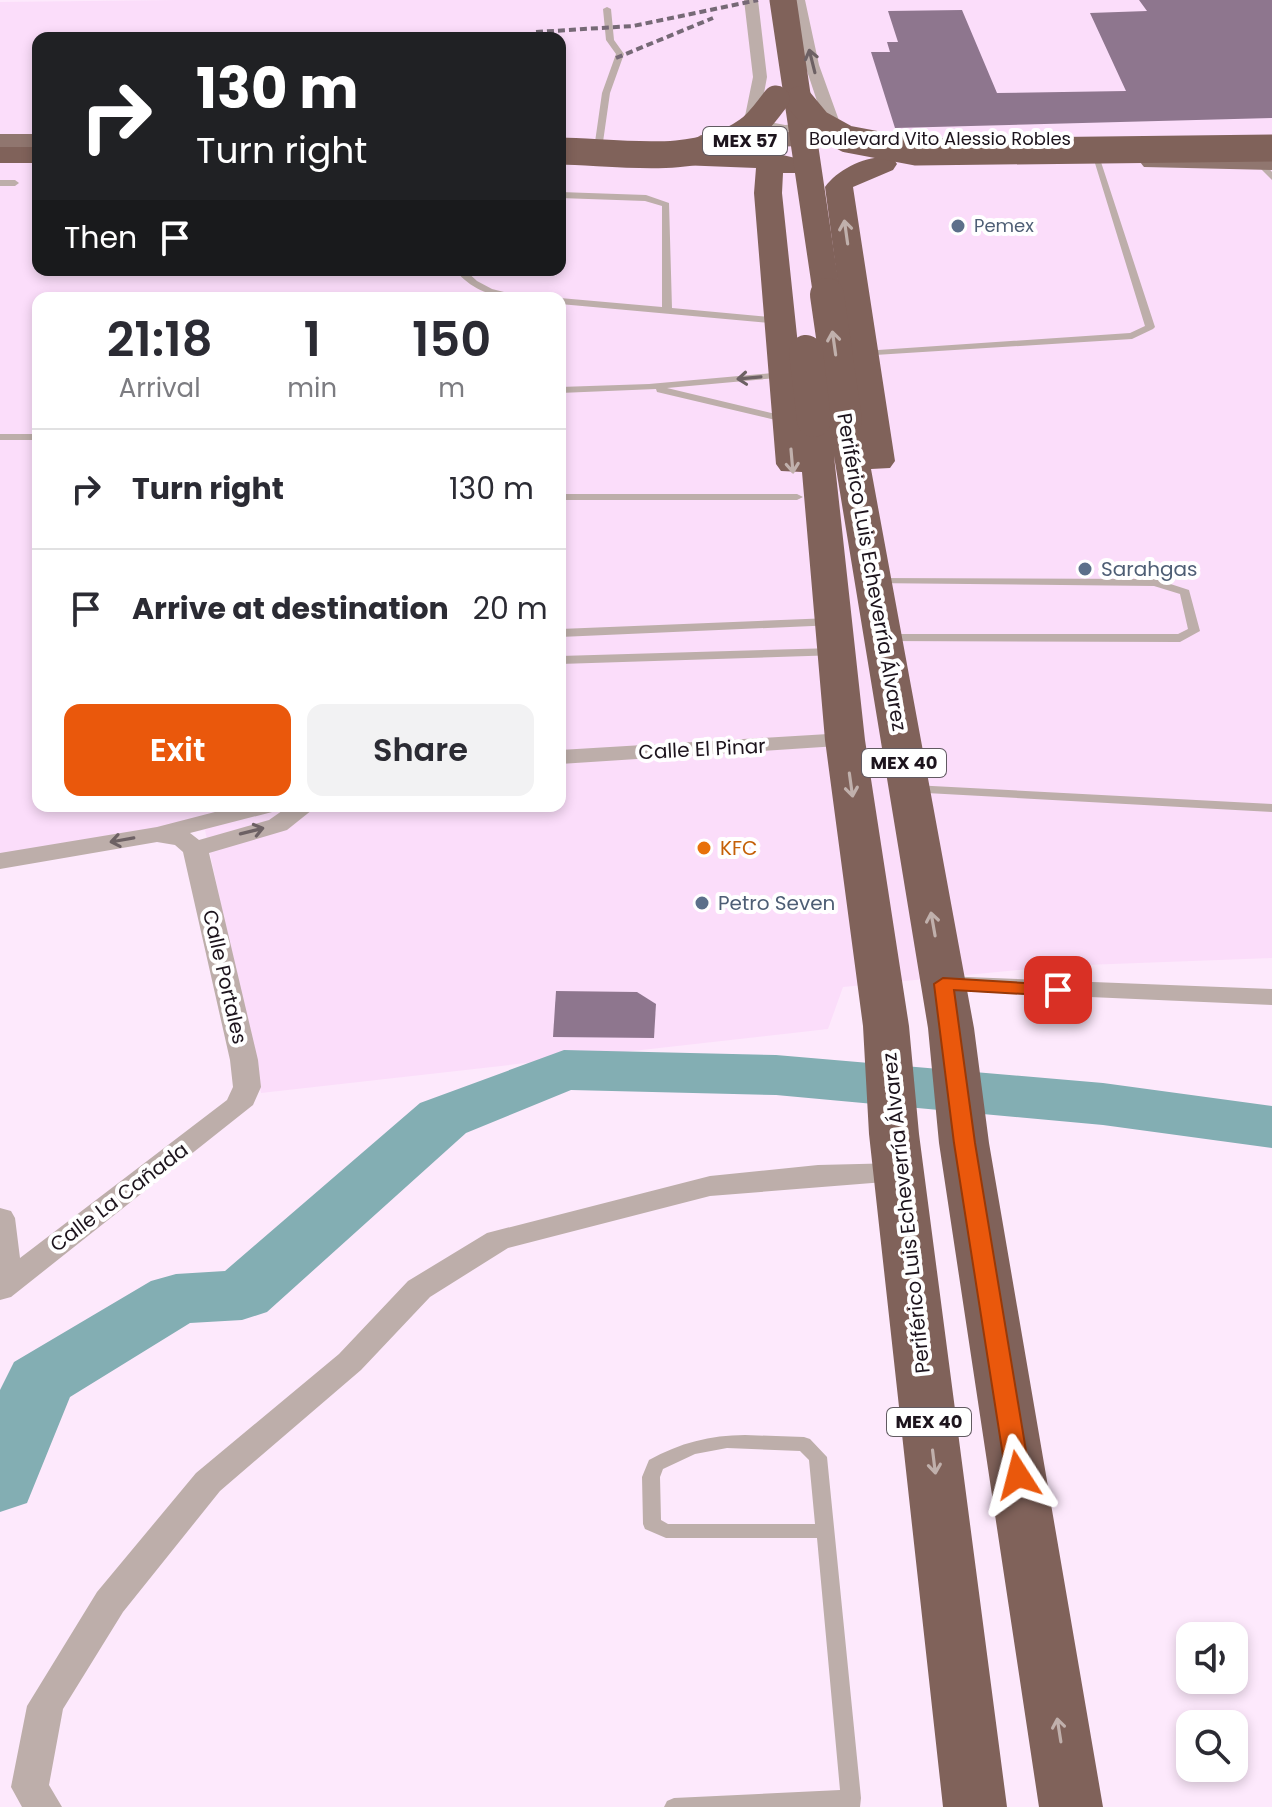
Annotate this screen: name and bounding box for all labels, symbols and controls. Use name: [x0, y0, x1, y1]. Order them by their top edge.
text: 130 m: [196, 49, 359, 128]
one-way arrow: [803, 49, 818, 75]
icon: right: [64, 64, 168, 168]
text: Turn right: [196, 125, 367, 176]
street label: Boulevard Vito Alessio Robles: [809, 126, 1071, 151]
road number: MEX 57: [703, 127, 787, 155]
place label: Pemex: [974, 213, 1034, 238]
text: Then: [64, 216, 137, 259]
icon: arrive: [153, 216, 197, 260]
marker: Pemex: [949, 217, 967, 235]
one-way arrow: [838, 220, 853, 245]
text: 21:18: [107, 306, 213, 373]
text: 1: [304, 306, 321, 373]
text: 150: [412, 306, 491, 373]
one-way arrow: [826, 331, 841, 356]
text: Arrival: [119, 370, 201, 406]
text: min: [287, 370, 337, 406]
text: m: [438, 370, 465, 406]
one-way arrow: [736, 371, 763, 386]
street label: Periférico Luis Echeverría Álvarez: [830, 411, 914, 733]
one-way arrow: [785, 447, 800, 474]
icon: right: [64, 467, 108, 511]
text: Turn right: [132, 467, 284, 510]
text: 130 m: [449, 467, 534, 510]
place label: Sarahgas: [1101, 555, 1198, 583]
marker: Sarahgas: [1076, 560, 1094, 578]
icon: arrive: [64, 587, 108, 631]
text: Arrive at destination: [132, 587, 449, 630]
text: 20 m: [473, 587, 548, 630]
button: Exit: [64, 704, 291, 796]
button: Share: [307, 704, 534, 796]
street label: Calle El Pinar: [638, 732, 766, 766]
road number: MEX 40: [862, 749, 946, 777]
one-way arrow: [844, 771, 859, 797]
one-way arrow: [238, 823, 264, 838]
one-way arrow: [109, 833, 135, 848]
place label: KFC: [720, 834, 758, 862]
marker: KFC: [695, 839, 713, 857]
place label: Petro Seven: [718, 889, 835, 917]
marker: Petro Seven: [693, 894, 711, 912]
street label: Calle Portales: [196, 907, 254, 1047]
one-way arrow: [924, 911, 939, 937]
pin: [1024, 956, 1092, 1024]
icon: arrive: [1036, 968, 1080, 1012]
street label: Periférico Luis Echeverría Álvarez: [875, 1051, 937, 1375]
street label: Calle La Cañada: [44, 1136, 194, 1258]
road number: MEX 40: [887, 1408, 971, 1436]
position arrow: [976, 1433, 1060, 1517]
one-way arrow: [927, 1448, 942, 1474]
map controls: [1176, 1622, 1248, 1782]
button: sound: [1176, 1622, 1248, 1694]
button: search: [1176, 1710, 1248, 1782]
one-way arrow: [1051, 1718, 1066, 1743]

